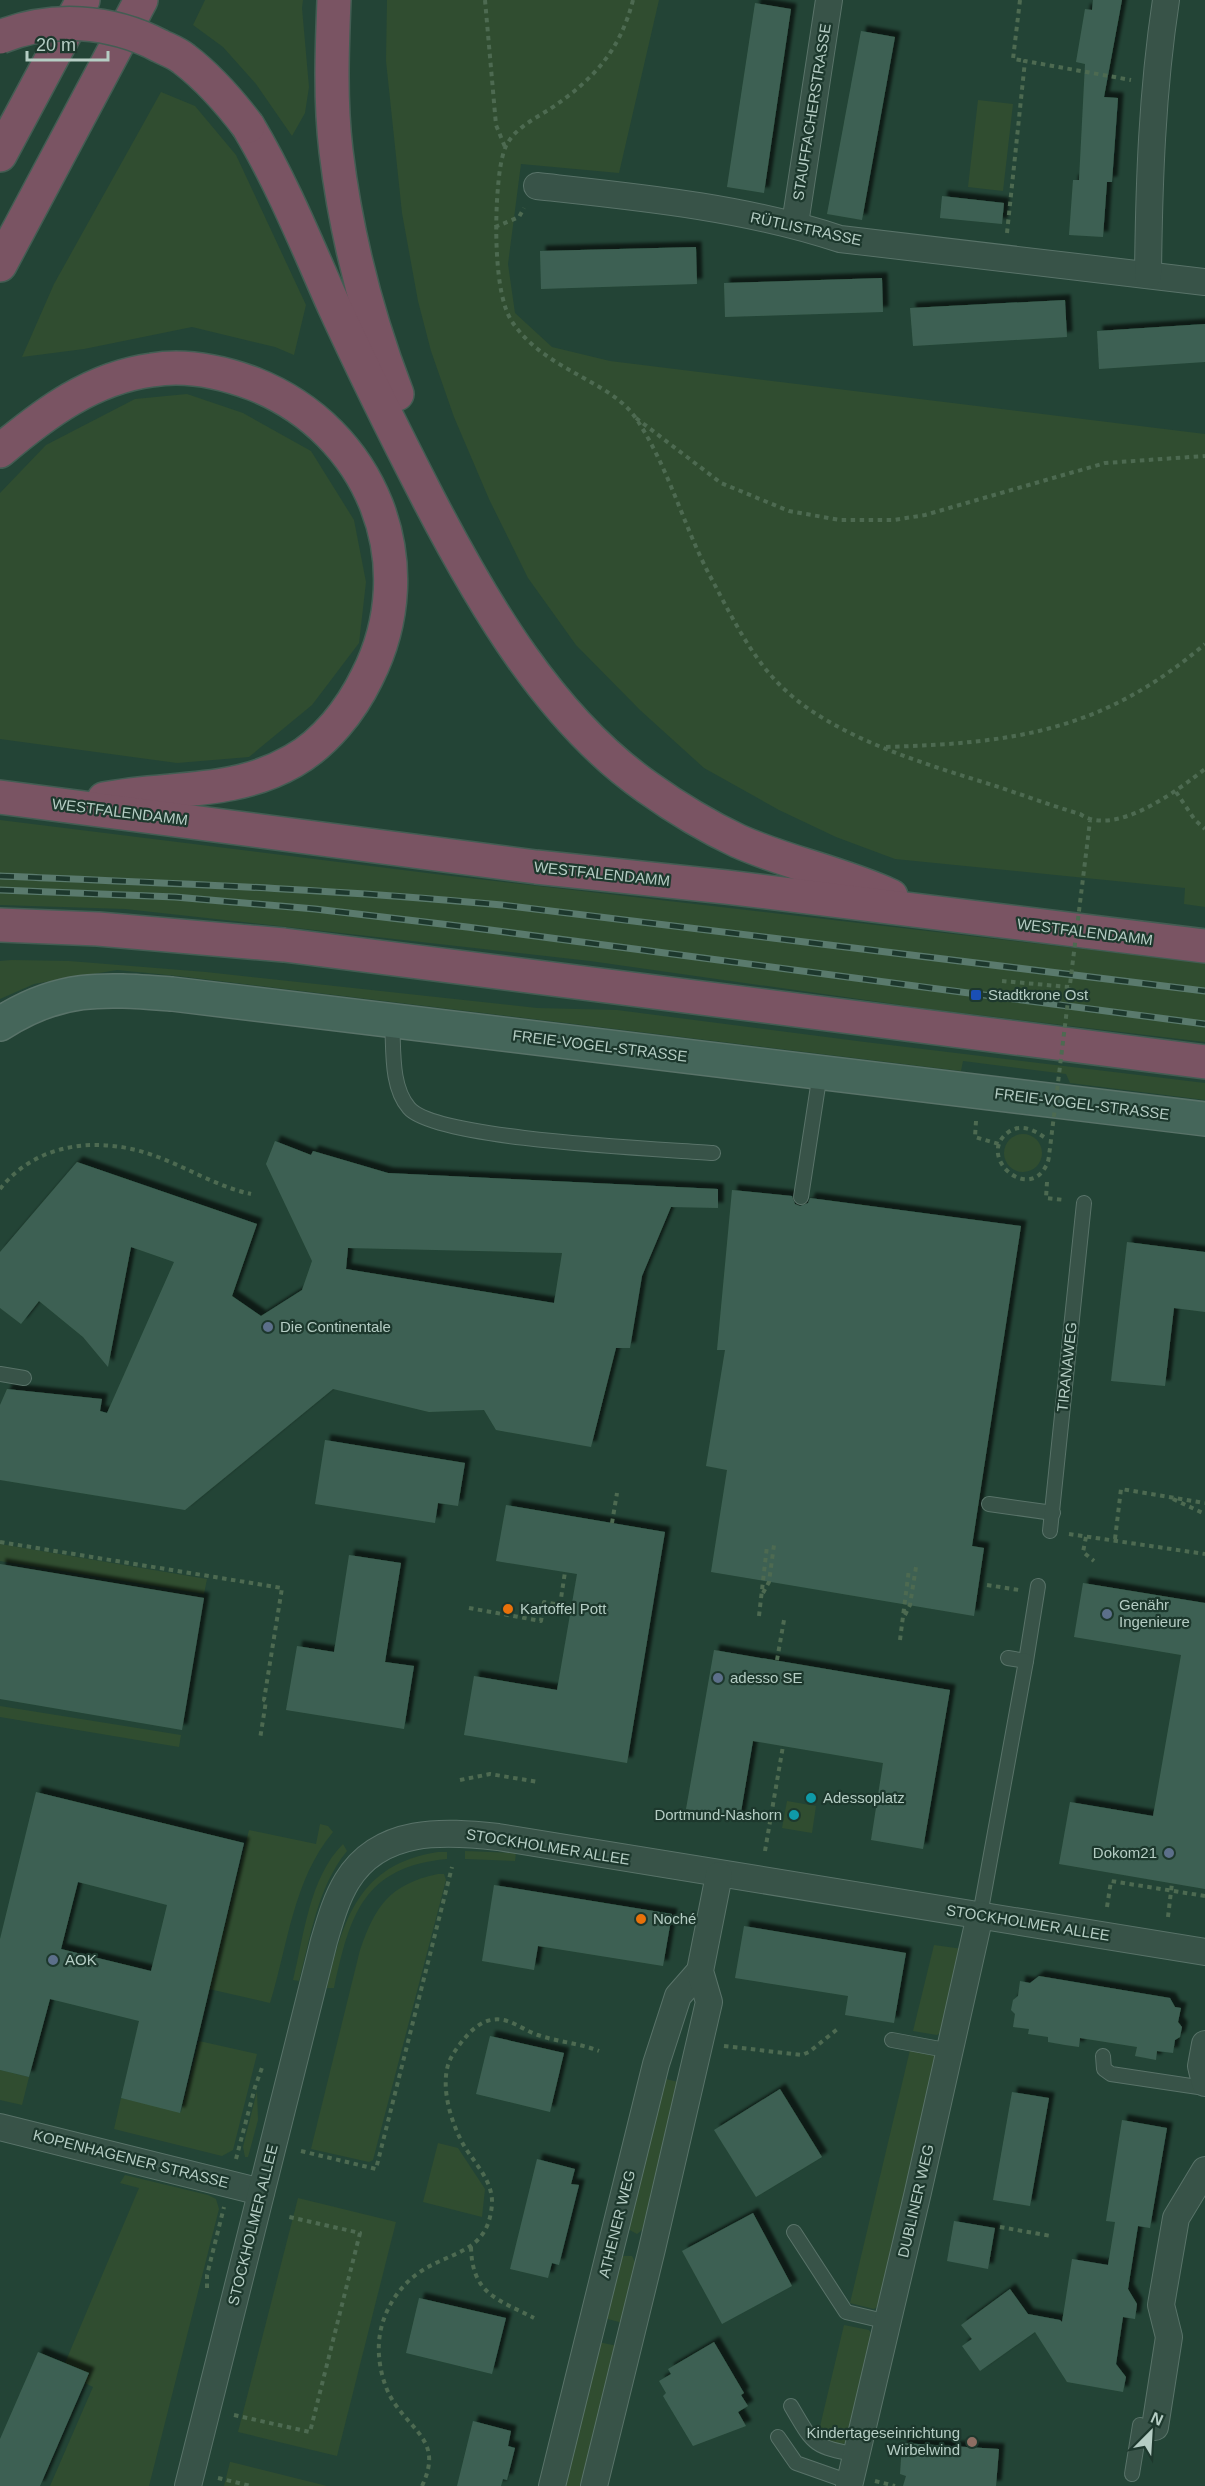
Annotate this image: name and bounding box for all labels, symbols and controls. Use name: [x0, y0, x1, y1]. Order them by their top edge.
street label: STAUFFACHERSTRASSE: [789, 22, 834, 202]
scale bar: [27, 24, 108, 62]
text: 20 m: [36, 35, 76, 55]
street label: RÜTLISTRASSE: [749, 208, 863, 249]
street label: WESTFALENDAMM: [51, 795, 189, 828]
street label: WESTFALENDAMM: [533, 858, 671, 889]
street label: WESTFALENDAMM: [1016, 915, 1154, 948]
place label: Stadtkrone Ost: [988, 986, 1089, 1003]
marker: Stadtkrone Ost: [969, 988, 983, 1002]
street label: FREIE-VOGEL-STRASSE: [512, 1026, 688, 1065]
street label: FREIE-VOGEL-STRASSE: [994, 1084, 1170, 1123]
place label: Die Continentale: [280, 1318, 391, 1335]
marker: Die Continentale: [261, 1320, 275, 1334]
street label: TIRANAWEG: [1053, 1321, 1080, 1413]
place label: Genähr Ingenieure: [1119, 1596, 1190, 1630]
place label: Kartoffel Pott: [520, 1600, 607, 1617]
marker: Kartoffel Pott: [501, 1602, 515, 1616]
marker: Genähr Ingenieure: [1100, 1607, 1114, 1621]
place label: adesso SE: [730, 1669, 803, 1686]
marker: adesso SE: [711, 1671, 725, 1685]
place label: Adessoplatz: [823, 1789, 905, 1806]
marker: Adessoplatz: [804, 1791, 818, 1805]
place label: Dortmund-Nashorn: [654, 1806, 782, 1823]
marker: Dortmund-Nashorn: [787, 1808, 801, 1822]
street label: STOCKHOLMER ALLEE: [465, 1825, 631, 1868]
place label: Dokom21: [1093, 1844, 1157, 1861]
marker: Dokom21: [1162, 1846, 1176, 1860]
street label: STOCKHOLMER ALLEE: [945, 1901, 1111, 1944]
place label: Noché: [653, 1910, 696, 1927]
marker: Noché: [634, 1912, 648, 1926]
place label: AOK: [65, 1951, 97, 1968]
marker: AOK: [46, 1953, 60, 1967]
street label: KOPENHAGENER STRASSE: [32, 2126, 231, 2191]
street label: STOCKHOLMER ALLEE: [224, 2142, 281, 2307]
street label: DUBLINER WEG: [894, 2143, 937, 2259]
street label: ATHENER WEG: [595, 2168, 638, 2280]
north arrow: [1121, 2402, 1181, 2462]
text: N: [1148, 2409, 1166, 2429]
place label: Kindertageseinrichtung Wirbelwind: [807, 2424, 960, 2458]
marker: Kindertageseinrichtung Wirbelwind: [965, 2435, 979, 2449]

